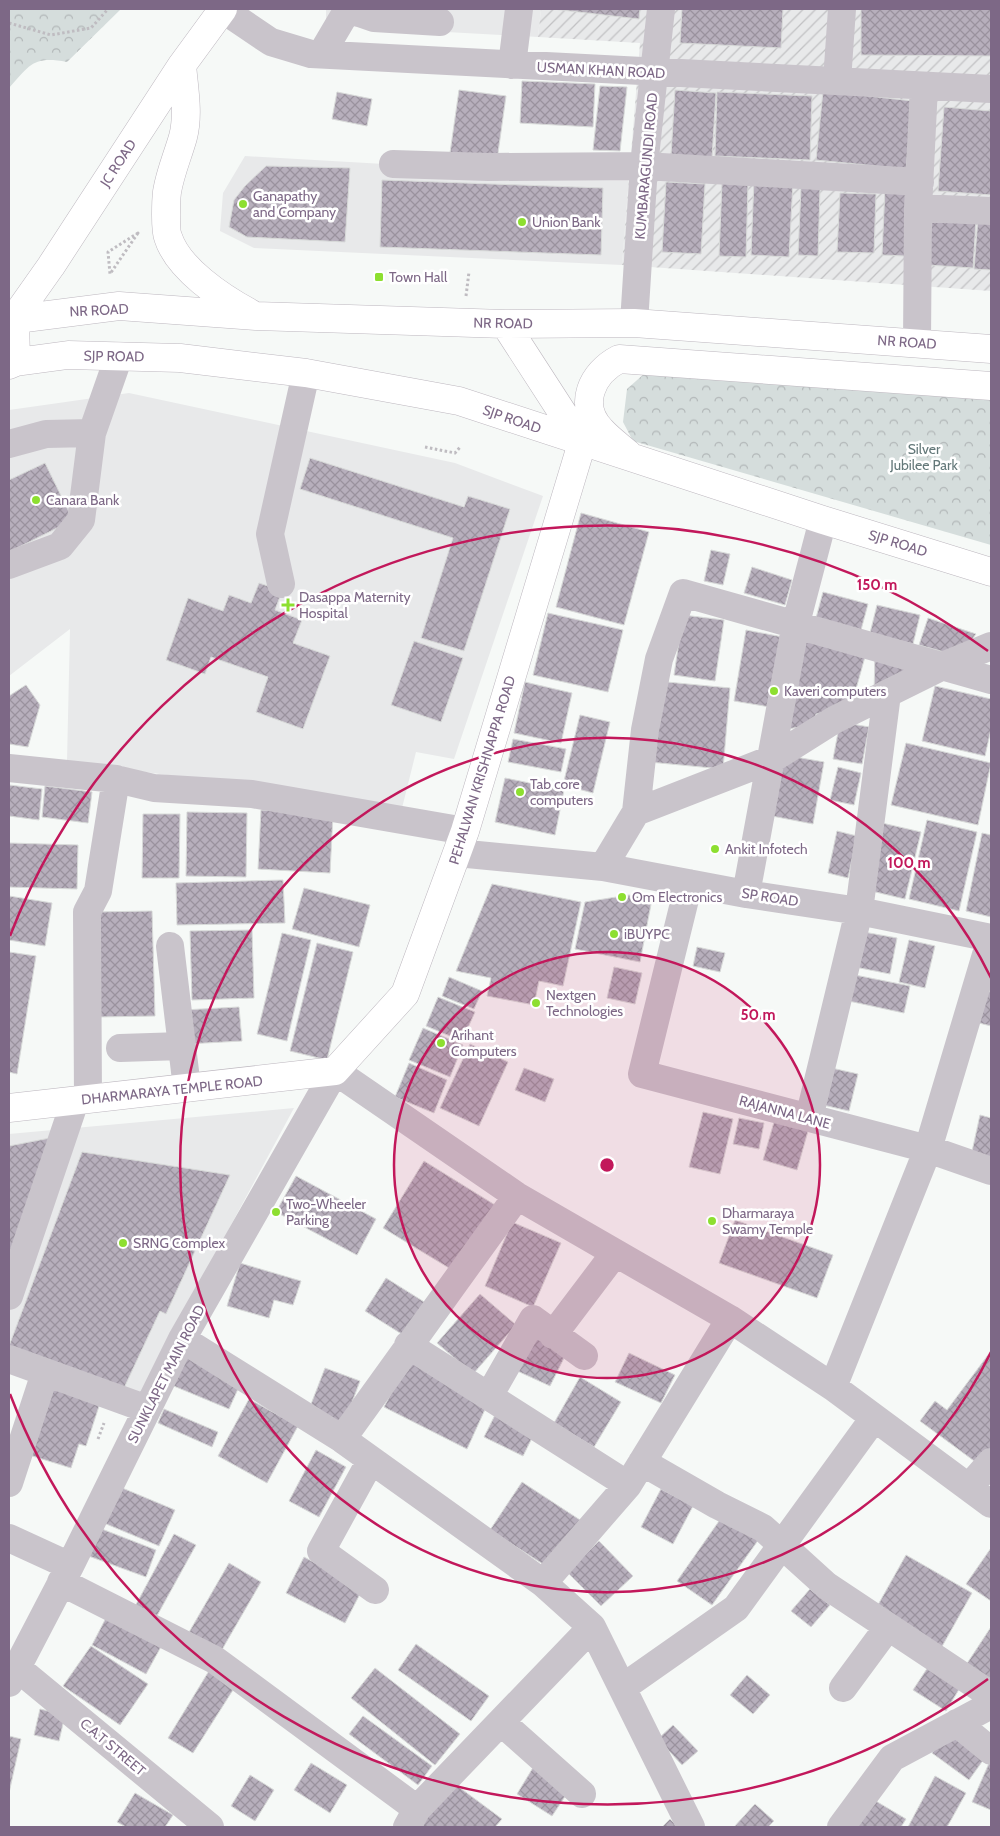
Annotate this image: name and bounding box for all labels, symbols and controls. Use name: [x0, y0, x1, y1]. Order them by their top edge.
street label: USMAN KHAN ROAD: [536, 58, 666, 82]
street label: KUMBARAGUNDI ROAD: [631, 92, 661, 240]
street label: JC ROAD: [95, 136, 140, 191]
place label: Ganapathy and Company: [253, 187, 336, 221]
marker: Ganapathy and Company: [237, 198, 249, 210]
place label: Union Bank: [532, 213, 601, 231]
marker: Union Bank: [516, 216, 528, 228]
place label: Town Hall: [389, 268, 448, 286]
marker: Town Hall: [373, 271, 385, 283]
street label: NR ROAD: [69, 299, 129, 321]
street label: NR ROAD: [473, 313, 533, 333]
street label: NR ROAD: [877, 331, 937, 353]
street label: SJP ROAD: [83, 346, 145, 366]
street label: SJP ROAD: [480, 401, 544, 437]
park label: Silver Jubilee Park: [889, 440, 958, 474]
place label: Canara Bank: [46, 491, 120, 509]
marker: Canara Bank: [30, 494, 42, 506]
street label: SJP ROAD: [866, 526, 930, 560]
text: 150 m: [857, 576, 897, 594]
place label: Dasappa Maternity Hospital: [299, 588, 410, 622]
marker: Dasappa Maternity Hospital: [281, 598, 295, 612]
street label: PEHALWAN KRISHNAPPA ROAD: [445, 673, 519, 867]
place label: Kaveri computers: [784, 682, 886, 700]
marker: Kaveri computers: [768, 685, 780, 697]
place label: Tab core computers: [530, 775, 594, 809]
marker: Tab core computers: [514, 786, 526, 798]
place label: Ankit Infotech: [725, 840, 808, 858]
marker: Ankit Infotech: [709, 843, 721, 855]
text: 100 m: [887, 854, 931, 872]
street label: SP ROAD: [740, 884, 800, 910]
place label: Om Electronics: [632, 888, 722, 906]
marker: Om Electronics: [616, 891, 628, 903]
place label: iBUYPC: [624, 925, 670, 943]
marker: iBUYPC: [608, 928, 620, 940]
place label: Nextgen Technologies: [546, 986, 623, 1020]
marker: Nextgen Technologies: [530, 997, 542, 1009]
text: 50 m: [740, 1006, 776, 1024]
place label: Arihant Computers: [451, 1026, 517, 1060]
marker: Arihant Computers: [435, 1037, 447, 1049]
street label: DHARMARAYA TEMPLE ROAD: [80, 1072, 264, 1108]
street label: RAJANNA LANE: [737, 1091, 833, 1133]
centre of rings: [598, 1156, 616, 1174]
place label: Two-Wheeler Parking: [286, 1195, 367, 1229]
place label: Dharmaraya Swamy Temple: [722, 1204, 813, 1238]
marker: Two-Wheeler Parking: [270, 1206, 282, 1218]
marker: Dharmaraya Swamy Temple: [706, 1215, 718, 1227]
place label: SRNG Complex: [133, 1234, 226, 1252]
marker: SRNG Complex: [117, 1237, 129, 1249]
street label: SUNKLAPET MAIN ROAD: [123, 1302, 209, 1446]
street label: C.A.T STREET: [77, 1714, 150, 1780]

